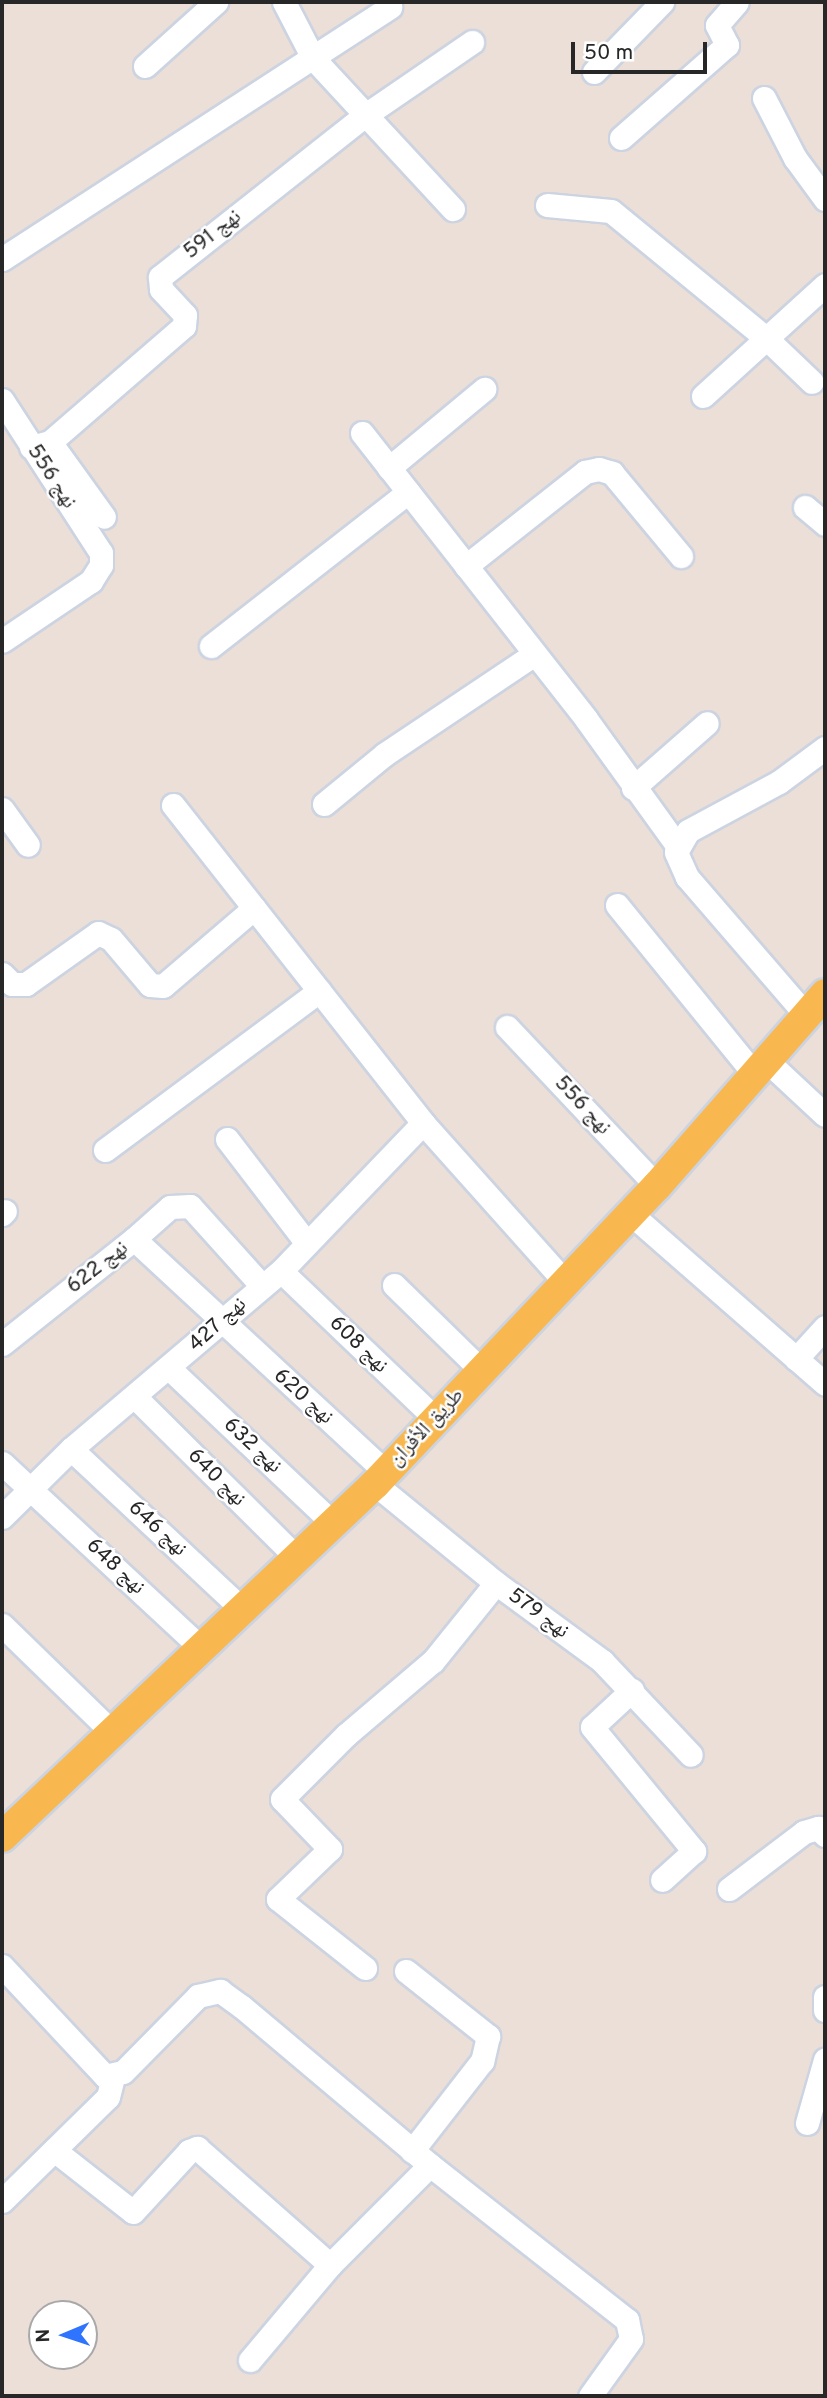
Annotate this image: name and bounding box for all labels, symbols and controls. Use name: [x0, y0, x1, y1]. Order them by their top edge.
scale bar: [575, 28, 712, 72]
text: 50 m: [584, 40, 633, 67]
street label: نهج 591: [179, 205, 247, 265]
street label: نهج 556: [21, 440, 81, 514]
street label: نهج 556: [548, 1071, 616, 1141]
street label: نهج 622: [62, 1236, 134, 1300]
street label: نهج 427: [184, 1292, 252, 1358]
street label: نهج 608: [324, 1311, 392, 1379]
street label: نهج 620: [268, 1364, 338, 1430]
street label: طريق الأفران: [384, 1383, 470, 1473]
street label: نهج 632: [218, 1413, 286, 1479]
street label: نهج 640: [182, 1444, 250, 1512]
street label: نهج 646: [123, 1496, 191, 1562]
street label: نهج 648: [80, 1534, 150, 1600]
street label: نهج 579: [503, 1584, 573, 1644]
north arrow: [28, 2300, 98, 2370]
text: N: [32, 2328, 56, 2343]

